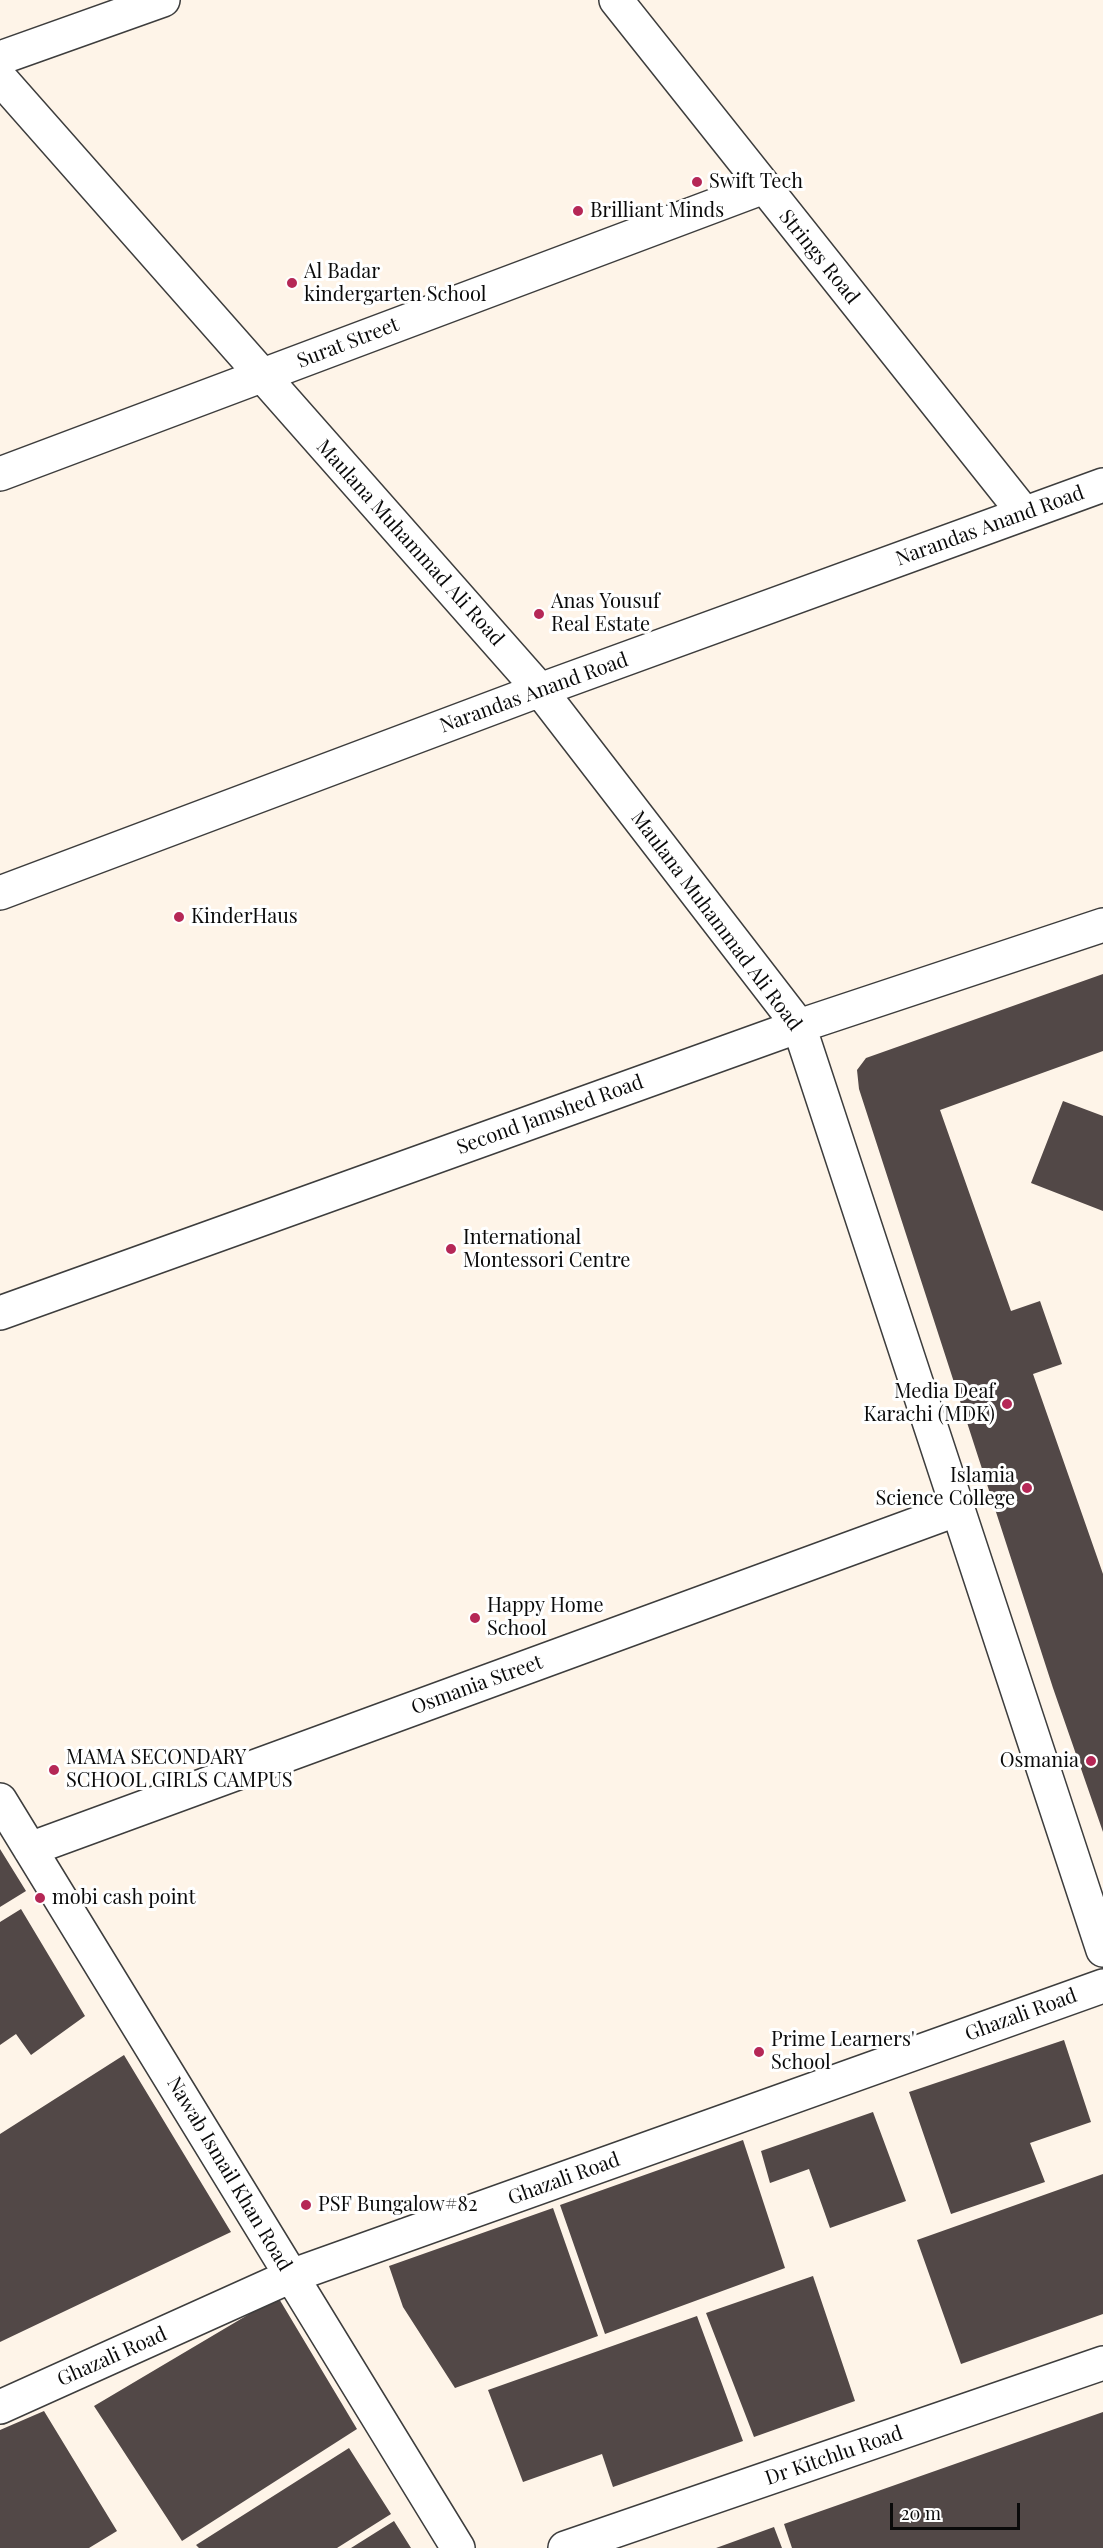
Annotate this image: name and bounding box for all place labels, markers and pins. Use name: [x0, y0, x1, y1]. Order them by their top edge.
place label: Swift Tech: [709, 170, 803, 194]
marker: Swift Tech: [690, 175, 704, 189]
place label: Brilliant Minds: [590, 199, 724, 223]
marker: Brilliant Minds: [571, 204, 585, 218]
place label: Al Badar kindergarten School: [304, 260, 486, 307]
marker: Al Badar kindergarten School: [285, 276, 299, 290]
place label: Anas Yousuf Real Estate: [551, 590, 660, 637]
marker: Anas Yousuf Real Estate: [532, 607, 546, 621]
place label: KinderHaus: [191, 905, 298, 929]
marker: KinderHaus: [172, 910, 186, 924]
place label: International Montessori Centre: [463, 1226, 630, 1273]
marker: International Montessori Centre: [444, 1242, 458, 1256]
place label: Media Deaf Karachi (MDK): [864, 1380, 995, 1427]
marker: Media Deaf Karachi (MDK): [1000, 1397, 1014, 1411]
place label: Islamia Science College: [875, 1464, 1015, 1511]
marker: Islamia Science College: [1020, 1481, 1034, 1495]
place label: Happy Home School: [487, 1594, 604, 1641]
marker: Happy Home School: [468, 1611, 482, 1625]
place label: MAMA SECONDARY SCHOOL GIRLS CAMPUS: [66, 1746, 293, 1793]
place label: Osmania: [1000, 1749, 1079, 1773]
marker: Osmania: [1084, 1754, 1098, 1768]
marker: MAMA SECONDARY SCHOOL GIRLS CAMPUS: [47, 1763, 61, 1777]
place label: mobi cash point: [52, 1886, 196, 1910]
marker: mobi cash point: [33, 1891, 47, 1905]
place label: Prime Learners' School: [771, 2028, 915, 2075]
marker: Prime Learners' School: [752, 2045, 766, 2059]
place label: PSF Bungalow#82: [318, 2193, 477, 2217]
marker: PSF Bungalow#82: [299, 2198, 313, 2212]

